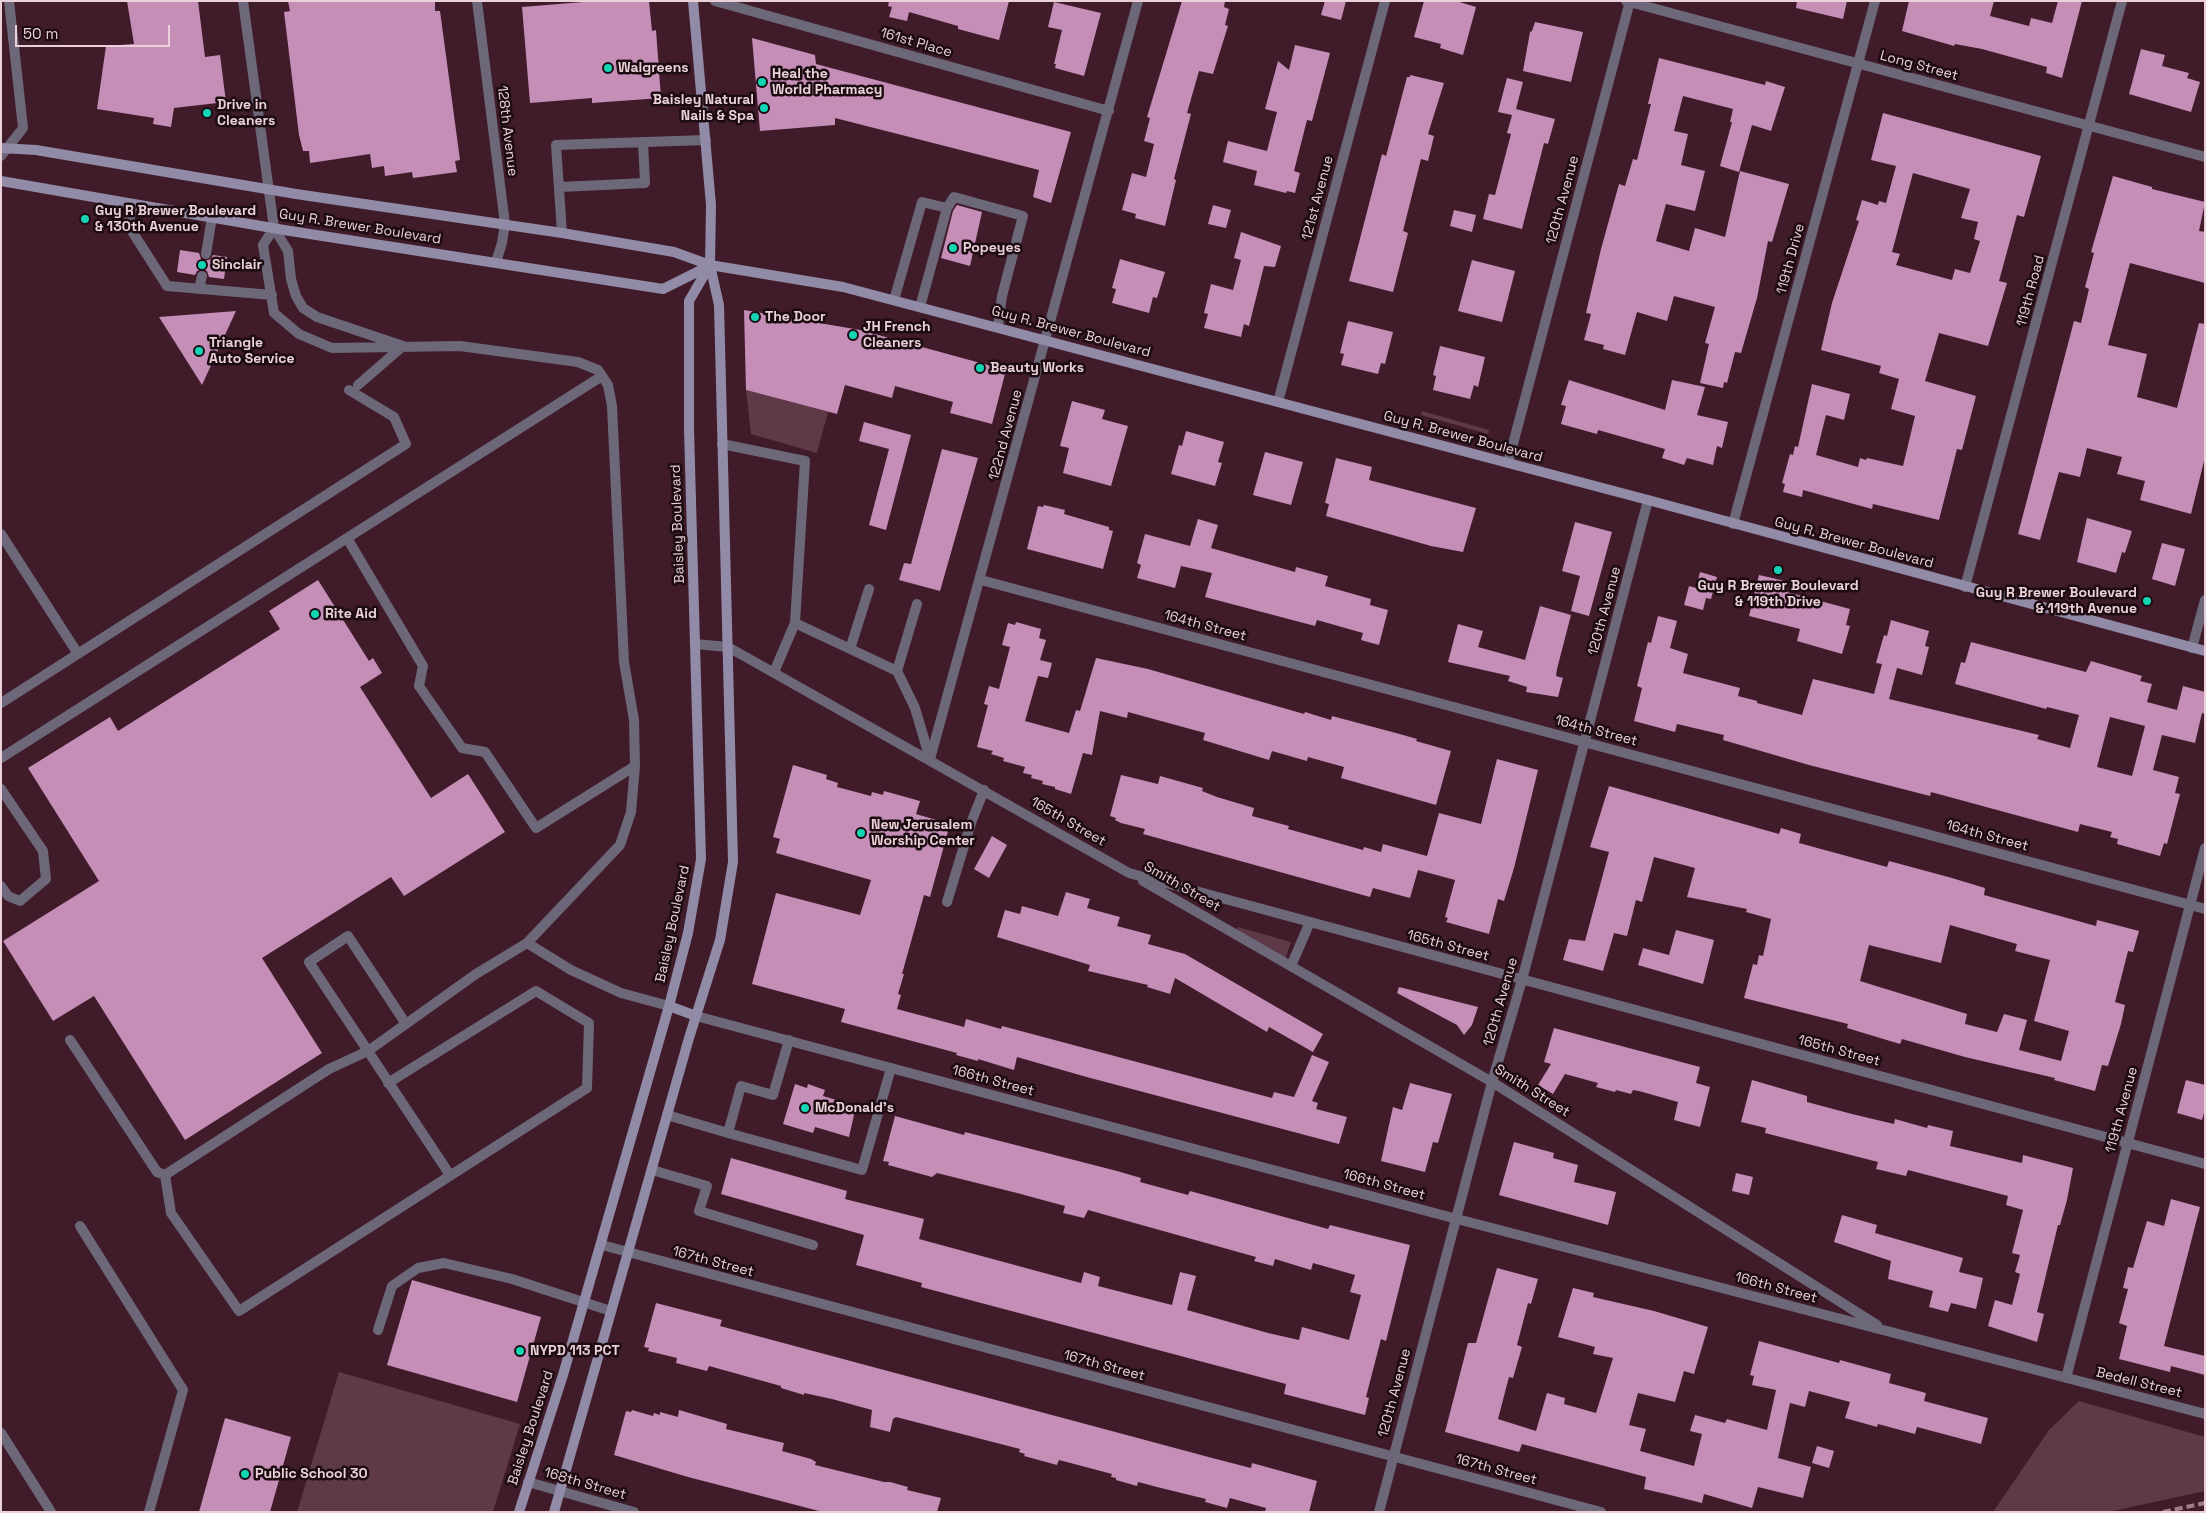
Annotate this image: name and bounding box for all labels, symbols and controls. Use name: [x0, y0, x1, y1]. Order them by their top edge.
scale bar: [18, 15, 172, 47]
text: 50 m: [23, 24, 58, 43]
street label: 161st Place: [878, 25, 954, 61]
street label: Long Street: [1878, 48, 1960, 84]
place label: Walgreens: [618, 60, 689, 76]
marker: Walgreens: [602, 62, 614, 74]
place label: Heal the World Pharmacy: [772, 66, 882, 98]
marker: Heal the World Pharmacy: [756, 76, 768, 88]
street label: 128th Avenue: [493, 85, 521, 177]
place label: Baisley Natural Nails & Spa: [652, 92, 754, 124]
place label: Drive in Cleaners: [217, 97, 275, 130]
marker: Baisley Natural Nails & Spa: [758, 102, 770, 114]
marker: Drive in Cleaners: [201, 107, 213, 119]
street label: 121st Avenue: [1299, 154, 1337, 242]
street label: 120th Avenue: [1543, 154, 1583, 246]
place label: Guy R Brewer Boulevard & 130th Avenue: [95, 203, 256, 236]
street label: Guy R. Brewer Boulevard: [278, 206, 442, 248]
marker: Guy R Brewer Boulevard & 130th Avenue: [79, 213, 91, 225]
street label: 119th Drive: [1774, 222, 1808, 296]
place label: Popeyes: [963, 240, 1021, 256]
marker: Popeyes: [947, 242, 959, 254]
street label: 119th Road: [2013, 253, 2049, 329]
place label: Sinclair: [212, 257, 262, 273]
marker: Sinclair: [196, 259, 208, 271]
street label: Guy R. Brewer Boulevard: [990, 303, 1152, 361]
place label: The Door: [765, 309, 825, 325]
marker: The Door: [749, 311, 761, 323]
place label: JH French Cleaners: [863, 319, 931, 352]
marker: JH French Cleaners: [847, 329, 859, 341]
place label: Triangle Auto Service: [209, 335, 295, 368]
marker: Triangle Auto Service: [193, 345, 205, 357]
place label: Beauty Works: [990, 360, 1084, 376]
marker: Beauty Works: [974, 362, 986, 374]
street label: 122nd Avenue: [986, 388, 1026, 482]
street label: Guy R. Brewer Boulevard: [1382, 408, 1544, 466]
street label: Baisley Boulevard: [668, 464, 688, 584]
street label: Guy R. Brewer Boulevard: [1773, 514, 1935, 572]
marker: Guy R Brewer Boulevard & 119th Drive: [1772, 564, 1784, 576]
street label: 120th Avenue: [1585, 565, 1625, 657]
place label: Guy R Brewer Boulevard & 119th Drive: [1697, 578, 1859, 610]
place label: Guy R Brewer Boulevard & 119th Avenue: [1976, 585, 2137, 618]
marker: Guy R Brewer Boulevard & 119th Avenue: [2141, 595, 2153, 607]
place label: Rite Aid: [325, 606, 377, 622]
street label: 164th Street: [1162, 607, 1248, 645]
marker: Rite Aid: [309, 608, 321, 620]
street label: 164th Street: [1553, 712, 1639, 750]
street label: 165th Street: [1027, 794, 1109, 850]
place label: New Jerusalem Worship Center: [871, 817, 975, 850]
street label: 164th Street: [1944, 817, 2030, 855]
marker: New Jerusalem Worship Center: [855, 827, 867, 839]
street label: Smith Street: [1141, 858, 1223, 916]
street label: Baisley Boulevard: [652, 864, 694, 984]
street label: 165th Street: [1405, 927, 1491, 965]
street label: 120th Avenue: [1480, 956, 1522, 1048]
street label: 165th Street: [1796, 1032, 1882, 1070]
street label: Smith Street: [1491, 1061, 1573, 1121]
street label: 166th Street: [950, 1062, 1036, 1100]
street label: 119th Avenue: [2102, 1065, 2142, 1155]
place label: McDonald's: [815, 1100, 894, 1116]
marker: McDonald's: [799, 1102, 811, 1114]
street label: 166th Street: [1341, 1166, 1427, 1204]
street label: 167th Street: [670, 1243, 756, 1281]
street label: 166th Street: [1733, 1269, 1819, 1307]
place label: NYPD 113 PCT: [530, 1343, 620, 1359]
marker: NYPD 113 PCT: [514, 1345, 526, 1357]
street label: 167th Street: [1061, 1347, 1147, 1385]
street label: 120th Avenue: [1375, 1347, 1415, 1439]
street label: Bedell Street: [2094, 1364, 2184, 1402]
street label: Baisley Boulevard: [505, 1369, 557, 1487]
street label: 167th Street: [1453, 1451, 1539, 1489]
street label: 168th Street: [542, 1464, 628, 1504]
place label: Public School 30: [255, 1466, 368, 1482]
marker: Public School 30: [239, 1468, 251, 1480]

